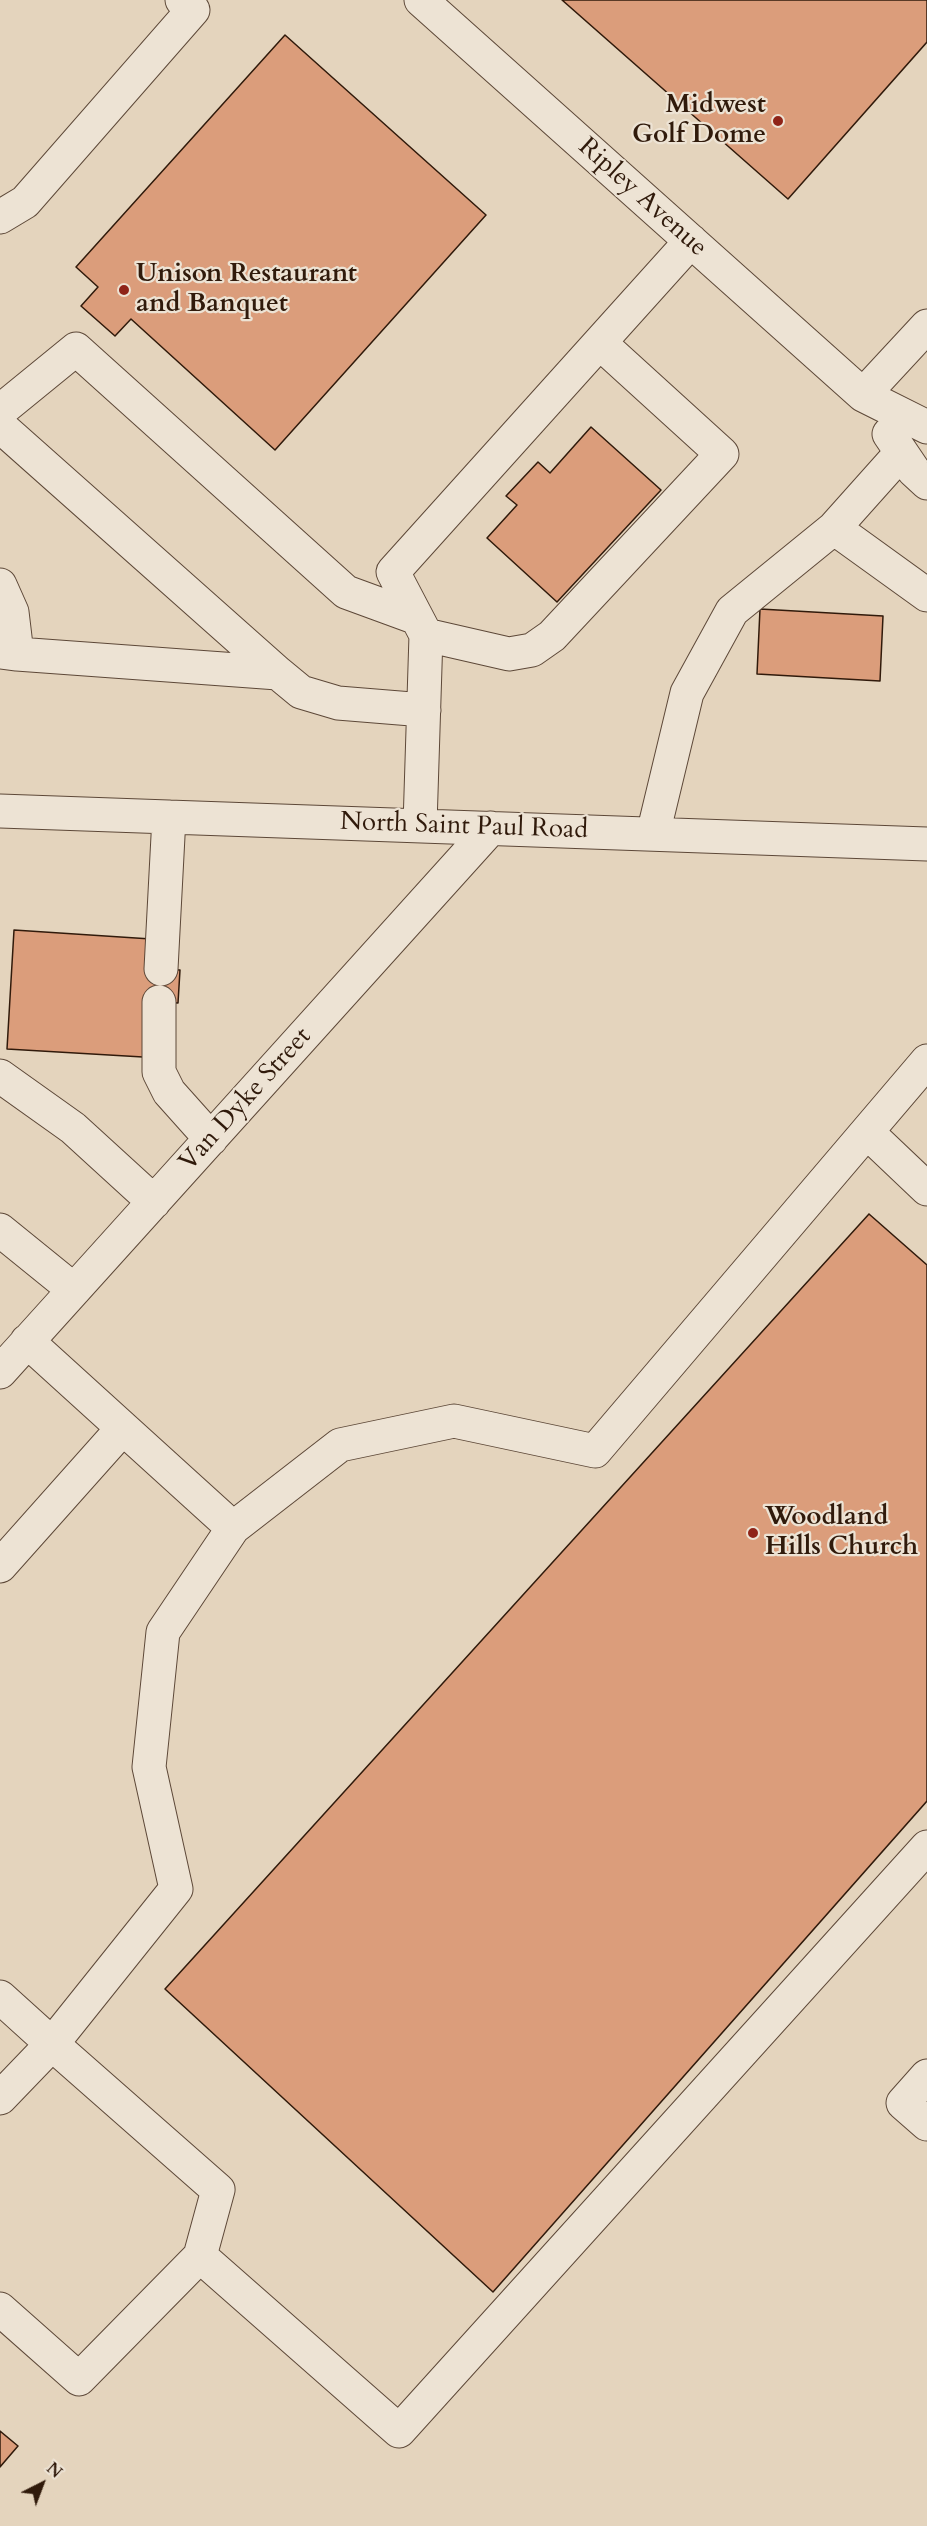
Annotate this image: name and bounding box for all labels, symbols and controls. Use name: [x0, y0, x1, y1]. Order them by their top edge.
place label: Midwest Golf Dome: [632, 90, 766, 152]
marker: Midwest Golf Dome: [771, 114, 785, 128]
street label: Ripley Avenue: [571, 132, 713, 264]
place label: Unison Restaurant and Banquet: [136, 259, 357, 320]
marker: Unison Restaurant and Banquet: [117, 283, 131, 297]
street label: North Saint Paul Road: [339, 807, 589, 847]
street label: Van Dyke Street: [173, 1022, 319, 1178]
place label: Woodland Hills Church: [765, 1502, 918, 1564]
marker: Woodland Hills Church: [746, 1526, 760, 1540]
north arrow: [12, 2454, 72, 2514]
text: N: [42, 2458, 67, 2483]

